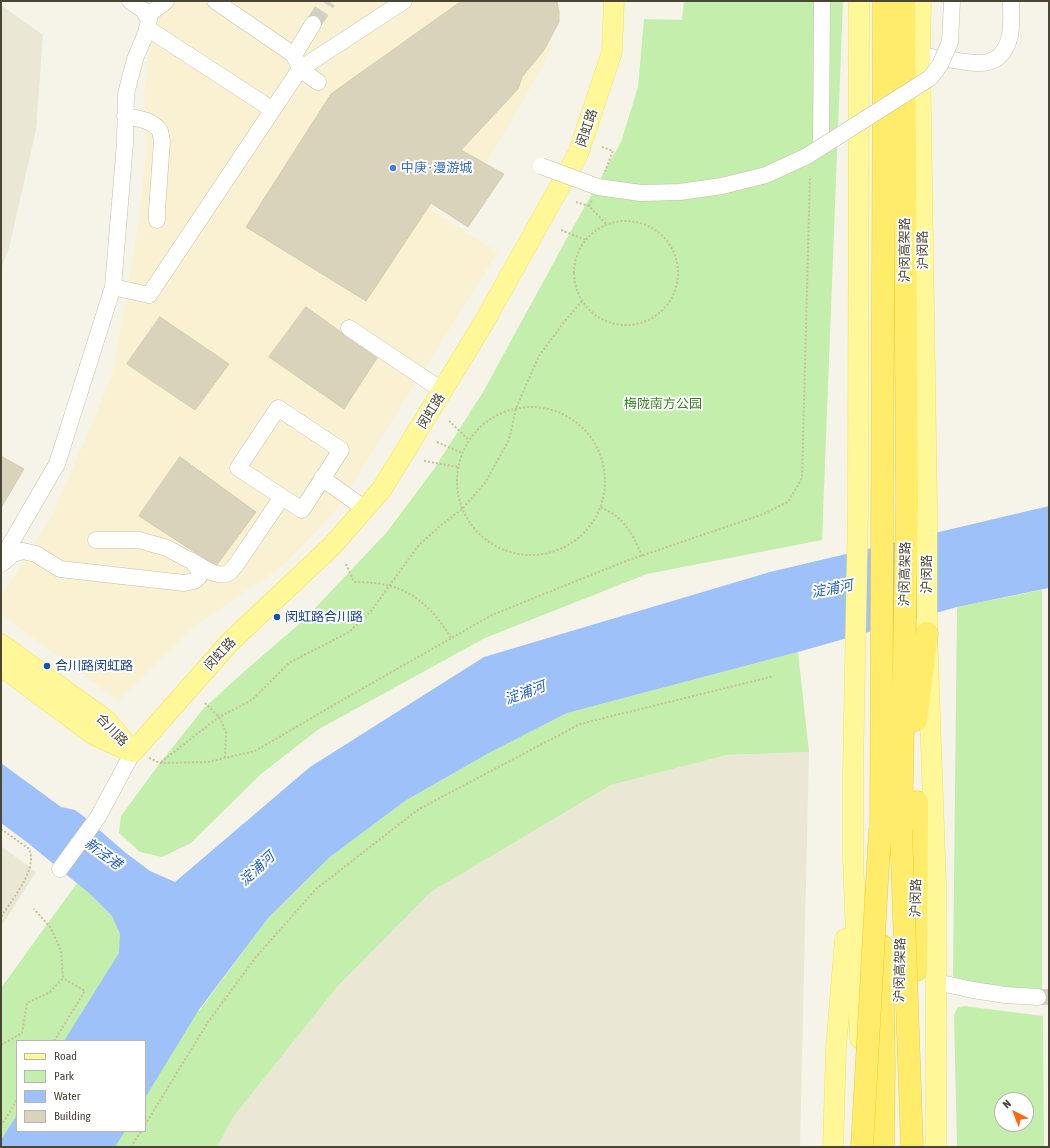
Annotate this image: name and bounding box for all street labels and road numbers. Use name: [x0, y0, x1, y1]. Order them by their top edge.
street label: 闵虹路: [574, 107, 600, 149]
street label: 沪闵高架路: [897, 218, 913, 282]
street label: 沪闵路: [915, 230, 931, 270]
street label: 闵虹路: [414, 390, 448, 432]
street label: 沪闵高架路: [897, 541, 913, 607]
street label: 沪闵路: [919, 555, 935, 593]
street label: 闵虹路: [201, 634, 239, 674]
street label: 合川路: [93, 711, 131, 749]
street label: 沪闵路: [908, 878, 924, 918]
street label: 沪闵高架路: [892, 937, 908, 1003]

